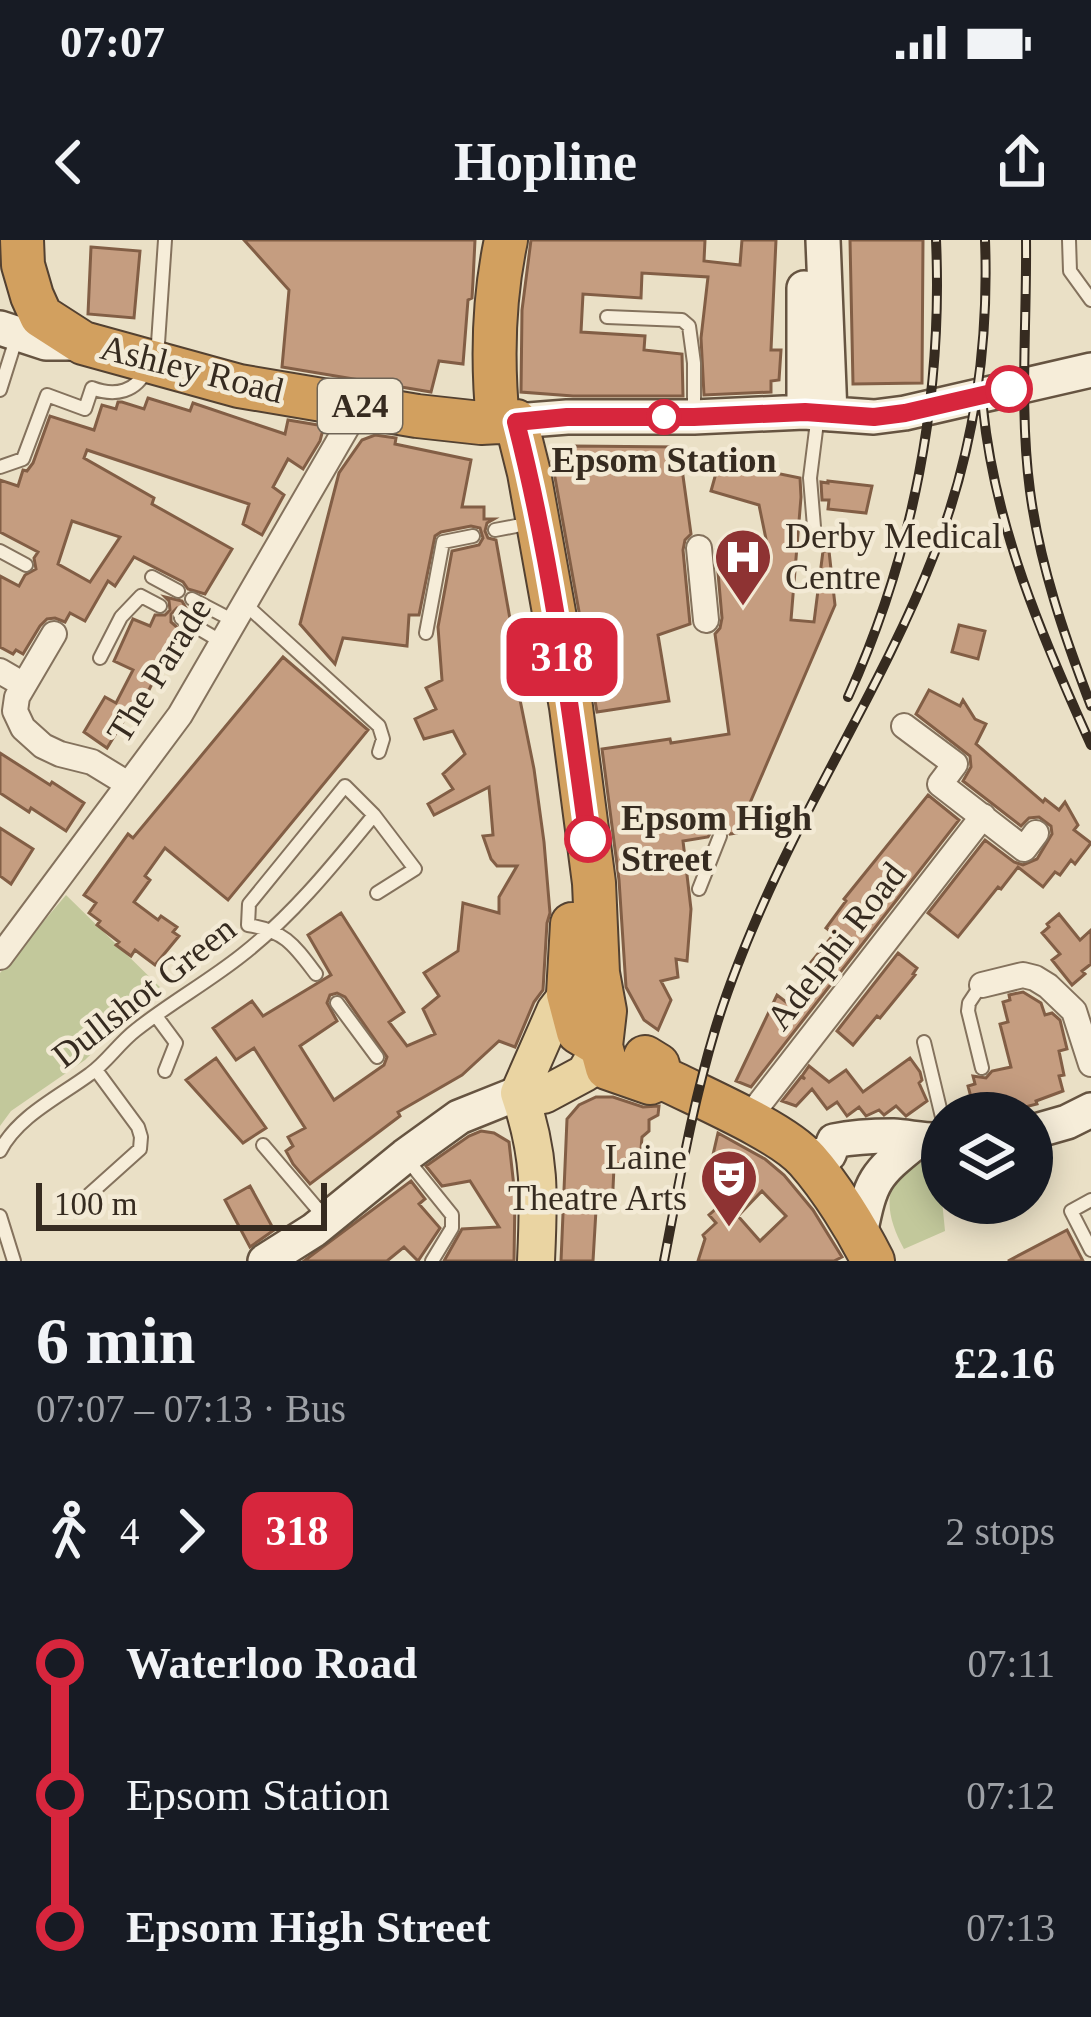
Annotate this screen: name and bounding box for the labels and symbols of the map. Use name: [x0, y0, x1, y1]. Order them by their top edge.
street label: Ashley Road: [96, 327, 288, 411]
unlabelled marker: [987, 367, 1031, 411]
road number: A24: [318, 379, 402, 433]
marker: Epsom Station: [648, 401, 680, 433]
place label: Epsom Station: [551, 440, 777, 480]
place label: Derby Medical Centre: [785, 516, 1002, 597]
hospital icon: Derby Medical Centre: [712, 526, 774, 608]
street label: The Parade: [99, 590, 219, 750]
line badge: 318: [493, 618, 631, 696]
place label: Epsom High Street: [621, 798, 812, 879]
marker: Epsom High Street: [566, 817, 610, 861]
street label: Adelphi Road: [758, 854, 914, 1038]
street label: Dullshot Green: [45, 908, 243, 1076]
place label: Laine Theatre Arts: [508, 1137, 687, 1218]
theatre icon: Laine Theatre Arts: [698, 1147, 760, 1229]
scale bar: [36, 1177, 327, 1230]

